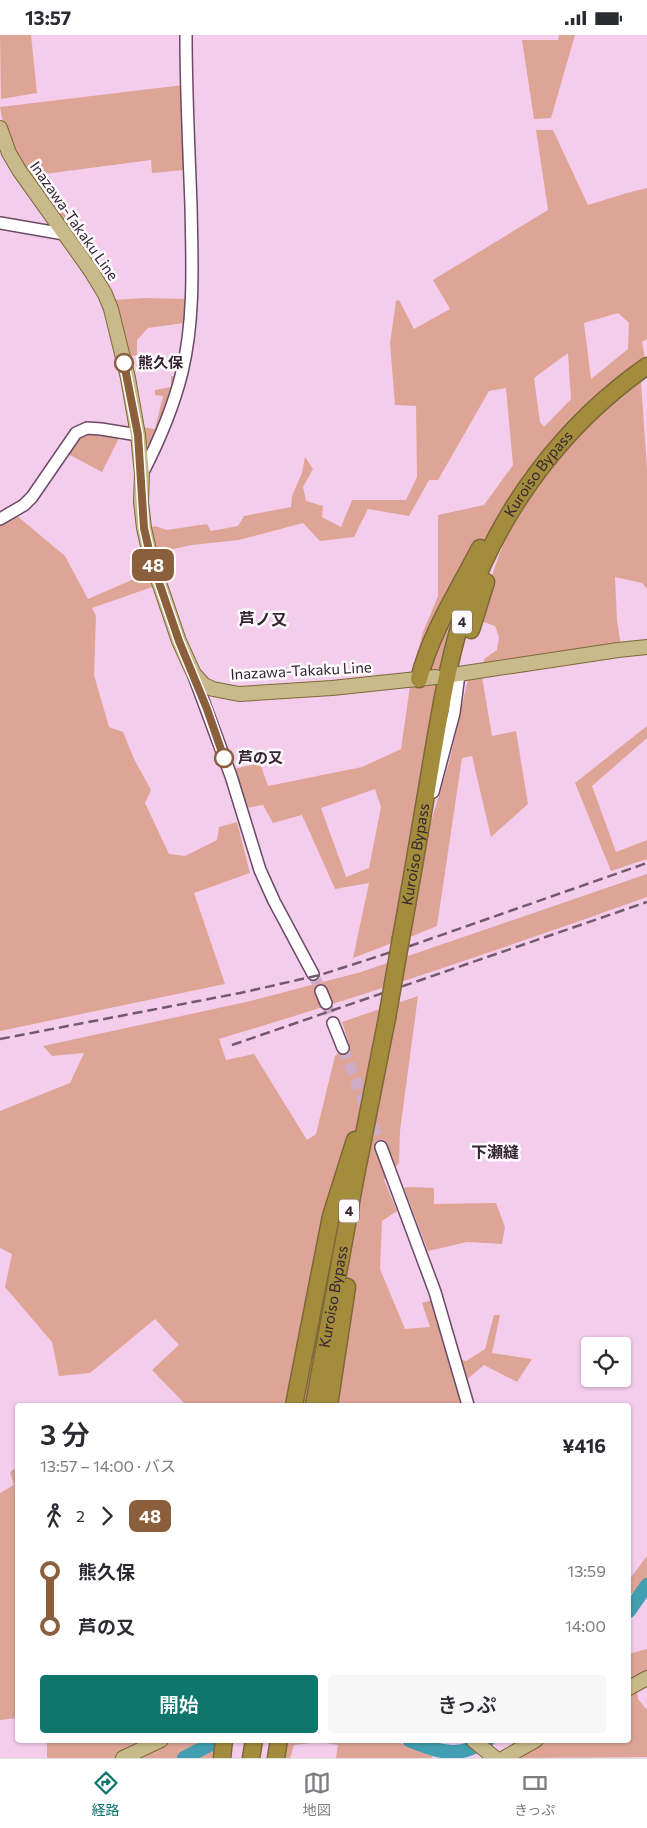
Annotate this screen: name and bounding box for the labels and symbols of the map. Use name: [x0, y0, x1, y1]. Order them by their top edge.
street label: Inazawa-Takaku Line: [27, 157, 123, 284]
marker: 熊久保: [114, 353, 134, 373]
place label: 熊久保: [138, 353, 184, 371]
street label: Kuroiso Bypass: [500, 426, 576, 520]
line badge: 48: [130, 549, 176, 581]
district label: 芦ノ又: [239, 609, 287, 628]
road number: 4: [452, 611, 472, 633]
street label: Inazawa-Takaku Line: [230, 657, 372, 683]
marker: 芦の又: [214, 748, 234, 768]
place label: 芦の又: [238, 748, 283, 766]
street label: Kuroiso Bypass: [397, 802, 432, 906]
district label: 下瀬縫: [471, 1142, 519, 1161]
road number: 4: [339, 1199, 359, 1223]
street label: Kuroiso Bypass: [315, 1244, 351, 1349]

